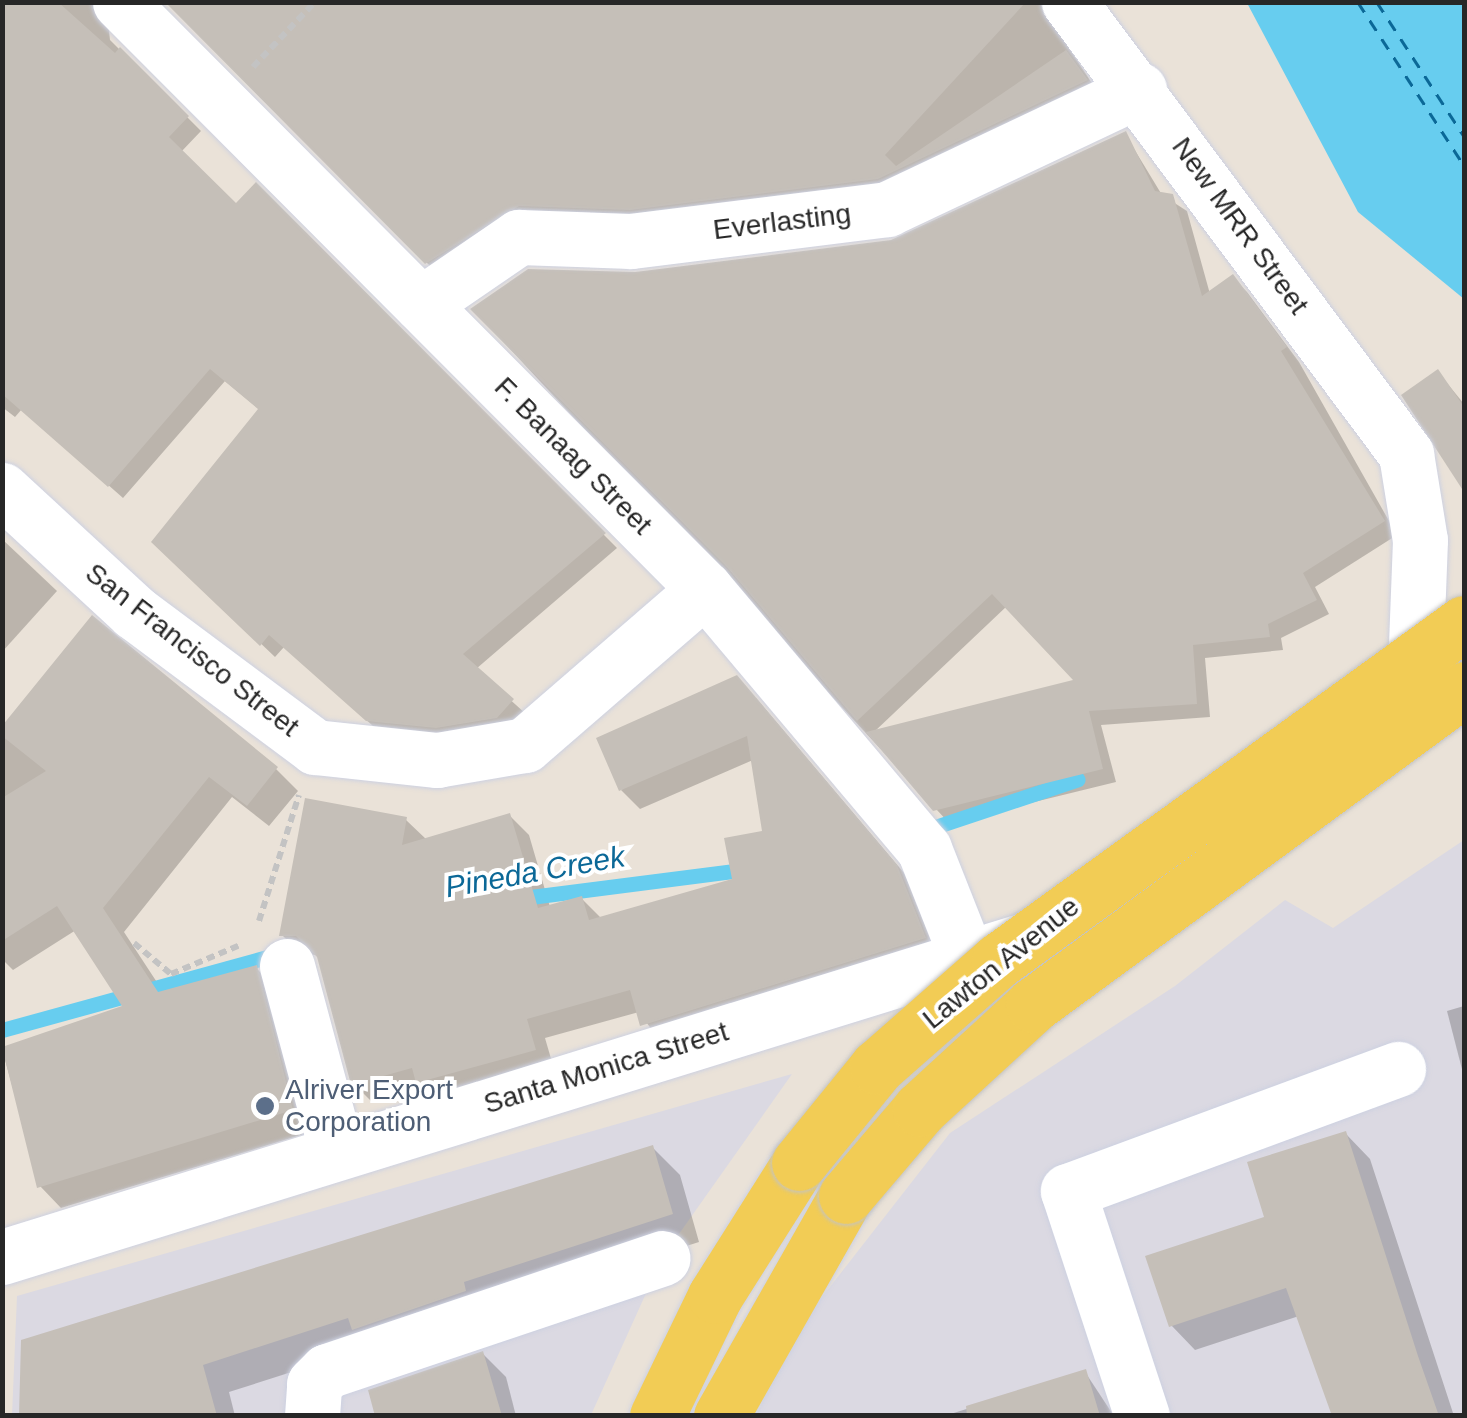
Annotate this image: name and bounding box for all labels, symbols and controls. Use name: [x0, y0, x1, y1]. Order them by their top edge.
street label: New MRR Street: [1165, 131, 1315, 321]
street label: Everlasting: [711, 197, 853, 247]
street label: F. Banaag Street: [487, 370, 659, 542]
street label: San Francisco Street: [79, 556, 305, 744]
water label: Pineda Creek: [442, 838, 628, 906]
street label: Lawton Avenue: [916, 889, 1086, 1037]
street label: Santa Monica Street: [480, 1015, 732, 1121]
place label: Alriver Export Corporation: [285, 1073, 453, 1139]
marker: Alriver Export Corporation: [254, 1095, 276, 1117]

